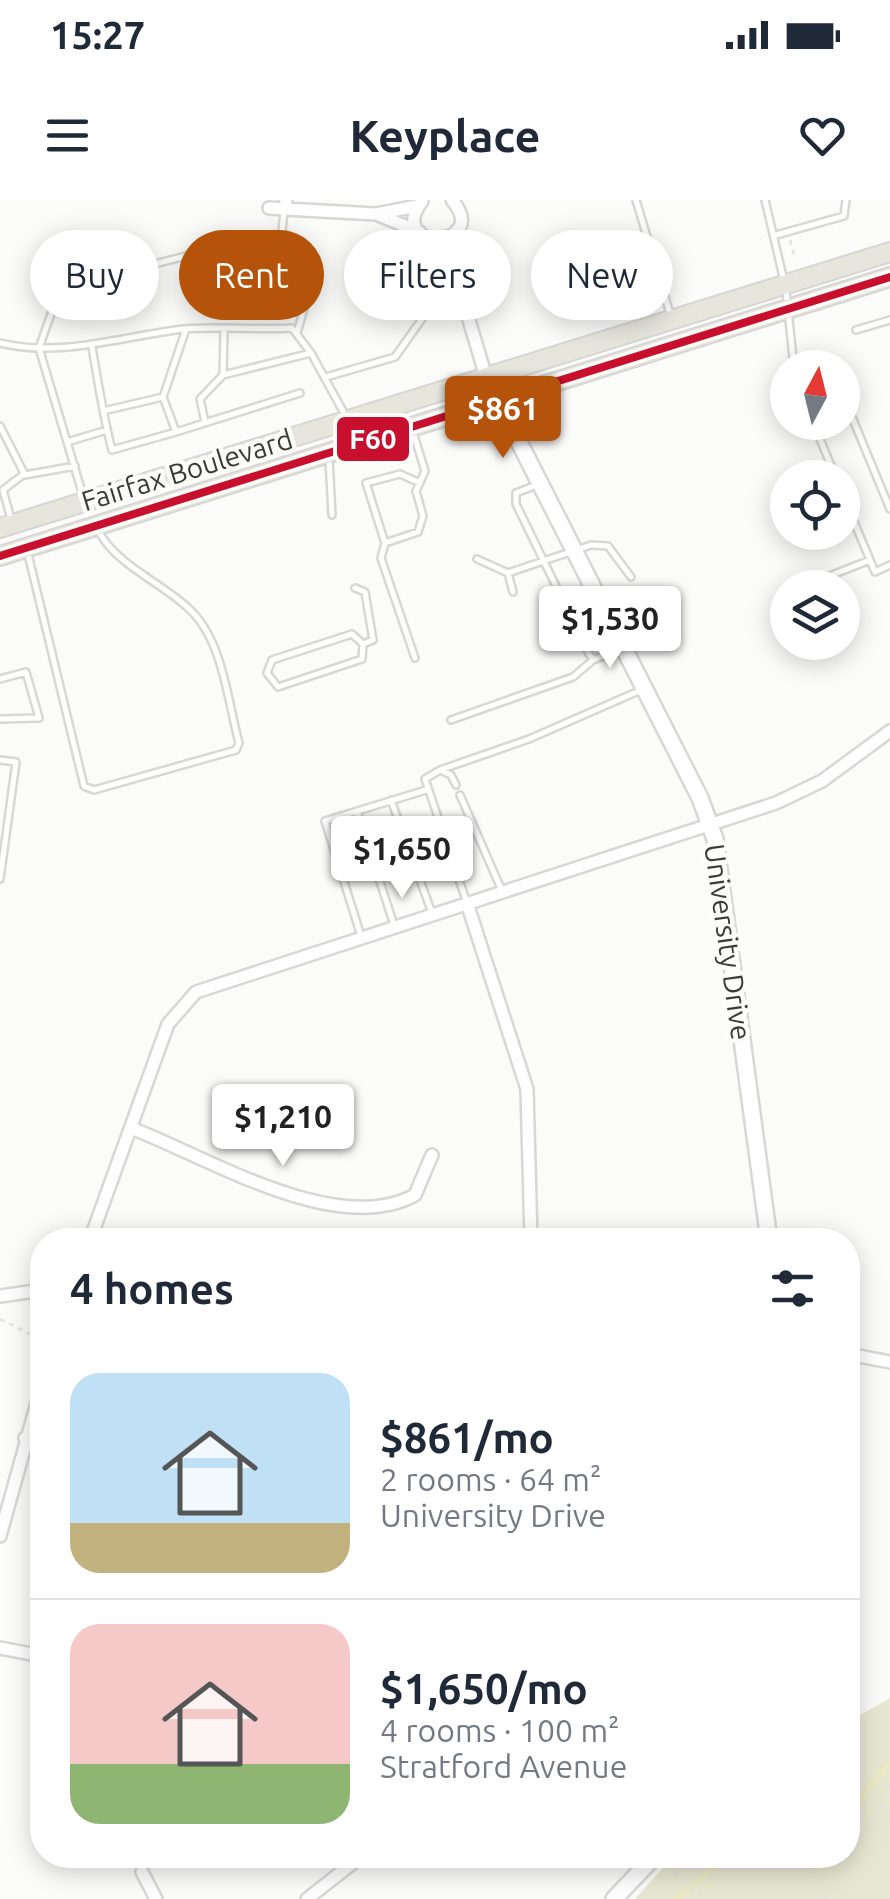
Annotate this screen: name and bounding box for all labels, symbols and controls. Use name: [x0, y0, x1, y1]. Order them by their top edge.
text: 15:27: [50, 14, 145, 56]
icon: menu: [40, 108, 95, 163]
icon: heart: [795, 108, 850, 163]
text: Keyplace: [350, 110, 540, 161]
chip: Buy: [30, 230, 159, 320]
chip: Rent: [179, 230, 324, 320]
chip: Filters: [344, 230, 511, 320]
chip: New: [531, 230, 673, 320]
north arrow: [770, 350, 860, 440]
map controls: [770, 350, 860, 660]
pin: $861: [444, 376, 562, 461]
text: $861: [467, 390, 539, 426]
line badge: F60: [335, 415, 411, 463]
street label: Fairfax Boulevard: [78, 423, 296, 516]
text: F60: [349, 423, 397, 454]
button: locate: [770, 460, 860, 550]
button: layers: [770, 570, 860, 660]
pin: $1,530: [529, 586, 691, 671]
text: $1,530: [561, 600, 659, 636]
pin: $1,650: [321, 816, 483, 901]
text: $1,650: [353, 830, 451, 866]
street label: University Drive: [699, 842, 758, 1042]
pin: $1,210: [202, 1084, 364, 1169]
text: $1,210: [234, 1098, 332, 1134]
icon: filters: [765, 1261, 820, 1316]
text: 4 homes: [70, 1265, 234, 1312]
icon: home: [150, 1413, 270, 1533]
text: $861/mo: [380, 1414, 554, 1461]
text: 2 rooms · 64 m²: [380, 1461, 601, 1497]
text: University Drive: [380, 1497, 606, 1533]
icon: home: [150, 1664, 270, 1784]
text: $1,650/mo: [380, 1665, 588, 1712]
text: 4 rooms · 100 m²: [380, 1712, 620, 1748]
text: Stratford Avenue: [380, 1748, 627, 1784]

